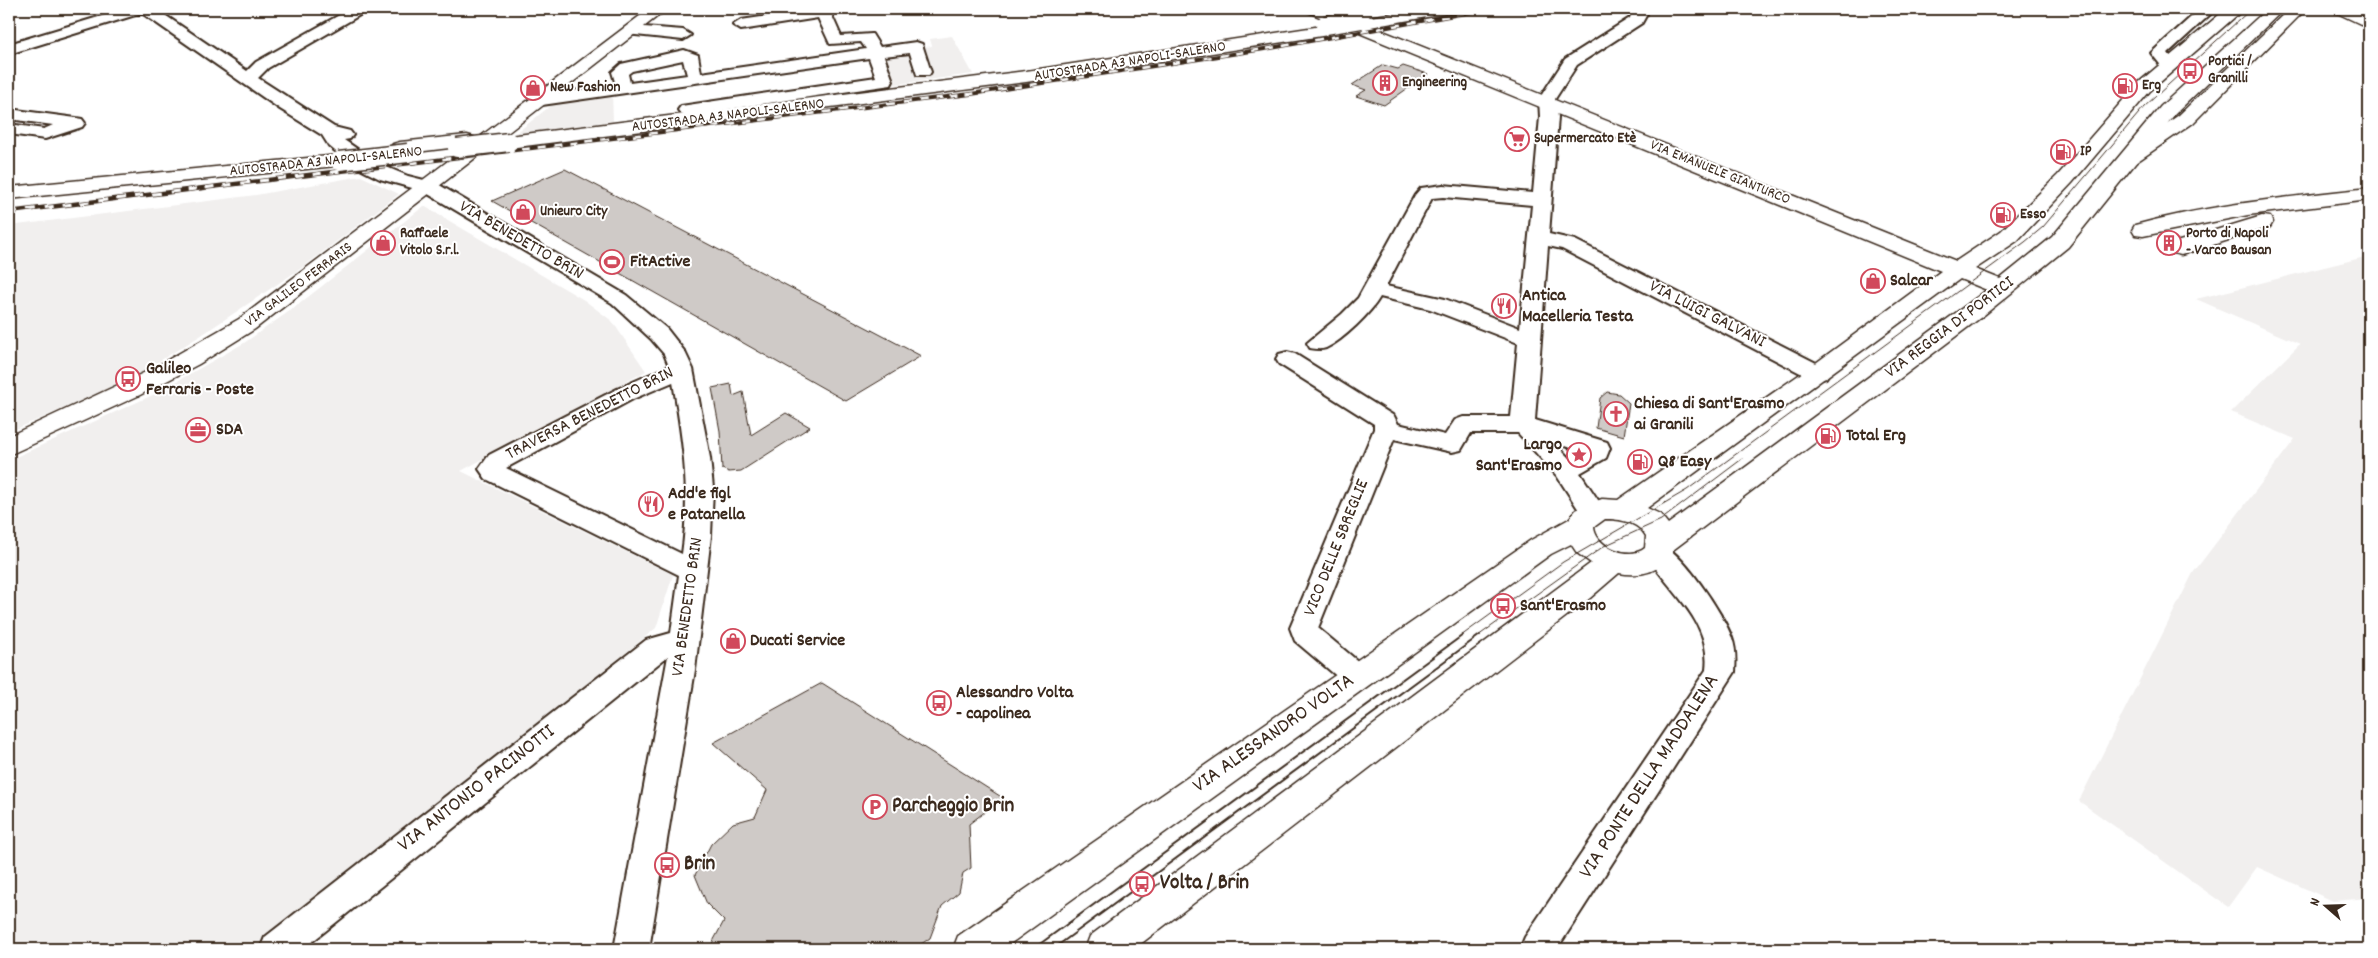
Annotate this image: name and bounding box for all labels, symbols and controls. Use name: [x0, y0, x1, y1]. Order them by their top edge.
street label: AUTOSTRADA A3 NAPOLI-SALERNO: [1033, 36, 1227, 88]
place label: Portici / Granilli: [2208, 51, 2253, 90]
bus stop icon: Portici / Granilli: [2177, 58, 2203, 84]
building icon: Engineering: [1372, 70, 1398, 96]
place label: Engineering: [1402, 72, 1467, 94]
fuel station icon: Erg: [2112, 73, 2138, 99]
shop icon: New Fashion: [520, 75, 546, 101]
place label: Erg: [2142, 75, 2161, 97]
place label: New Fashion: [550, 77, 620, 99]
street label: AUTOSTRADA A3 NAPOLI-SALERNO: [630, 93, 826, 139]
supermarket icon: Supermercato Etè: [1504, 126, 1530, 152]
place label: Supermercato Etè: [1534, 128, 1637, 150]
street label: VIA EMANUELE GIANTURCO: [1647, 135, 1793, 211]
fuel station icon: IP: [2050, 139, 2076, 165]
street label: AUTOSTRADA A3 NAPOLI-SALERNO: [228, 141, 424, 183]
place label: IP: [2080, 141, 2092, 163]
street label: VIA BENEDETTO BRIN: [454, 195, 588, 287]
shop icon: Unieuro City: [510, 199, 536, 225]
place label: Unieuro City: [540, 201, 608, 223]
fuel station icon: Esso: [1990, 202, 2016, 228]
place label: Esso: [2020, 204, 2046, 226]
place label: Raffaele Vitolo S.r.l.: [400, 223, 460, 262]
place label: Porto di Napoli - Varco Bausan: [2186, 223, 2271, 262]
shop icon: Raffaele Vitolo S.r.l.: [370, 230, 396, 256]
building icon: Porto di Napoli - Varco Bausan: [2156, 230, 2182, 256]
street label: VIA GALILEO FERRARIS: [241, 237, 357, 333]
sports icon: FitActive: [599, 249, 625, 275]
place label: FitActive: [630, 250, 690, 275]
shop icon: Salcar: [1860, 268, 1886, 294]
place label: Salcar: [1890, 269, 1933, 294]
street label: VIA REGGIA DI PORTICI: [1880, 271, 2020, 385]
street label: VIA LUIGI GALVANI: [1644, 275, 1770, 355]
place label: Antica Macelleria Testa: [1522, 284, 1634, 330]
restaurant icon: Antica Macelleria Testa: [1491, 293, 1517, 319]
place label: Galileo Ferraris - Poste: [146, 357, 254, 403]
street label: TRAVERSA BENEDETTO BRIN: [502, 361, 678, 467]
bus stop icon: Galileo Ferraris - Poste: [115, 366, 141, 392]
place label: Chiesa di Sant'Erasmo ai Granili: [1634, 392, 1784, 438]
church icon: Chiesa di Sant'Erasmo ai Granili: [1603, 401, 1629, 427]
office icon: SDA: [185, 417, 211, 443]
place label: SDA: [216, 418, 243, 443]
fuel station icon: Total Erg: [1815, 423, 1841, 449]
place label: Total Erg: [1846, 424, 1906, 449]
place label: Largo Sant'Erasmo: [1476, 433, 1562, 479]
place icon: Largo Sant'Erasmo: [1566, 442, 1592, 468]
fuel station icon: Q8 Easy: [1627, 449, 1653, 475]
place label: Q8 Easy: [1658, 450, 1712, 475]
street label: VICO DELLE SBREGLIE: [1298, 476, 1376, 620]
place label: Add'e figl e Patanella: [668, 482, 746, 528]
restaurant icon: Add'e figl e Patanella: [638, 491, 664, 517]
street label: VIA BENEDETTO BRIN: [666, 536, 710, 678]
bus stop icon: Sant'Erasmo: [1490, 593, 1516, 619]
place label: Sant'Erasmo: [1520, 594, 1606, 619]
shop icon: Ducati Service: [720, 628, 746, 654]
place label: Ducati Service: [750, 629, 845, 654]
street label: VIA ALESSANDRO VOLTA: [1187, 667, 1361, 801]
street label: VIA PONTE DELLA MADDALENA: [1573, 669, 1727, 885]
place label: Alessandro Volta - capolinea: [956, 681, 1074, 727]
bus stop icon: Alessandro Volta - capolinea: [926, 690, 952, 716]
street label: VIA ANTONIO PACINOTTI: [392, 718, 562, 860]
place label: Parcheggio Brin: [892, 792, 1014, 822]
parking icon: Parcheggio Brin: [862, 794, 888, 820]
place label: Brin: [684, 850, 716, 880]
bus stop icon: Brin: [654, 852, 680, 878]
place label: Volta / Brin: [1160, 869, 1249, 899]
bus stop icon: Volta / Brin: [1129, 871, 1155, 897]
north arrow: [2300, 880, 2350, 930]
text: N: [2305, 895, 2326, 909]

